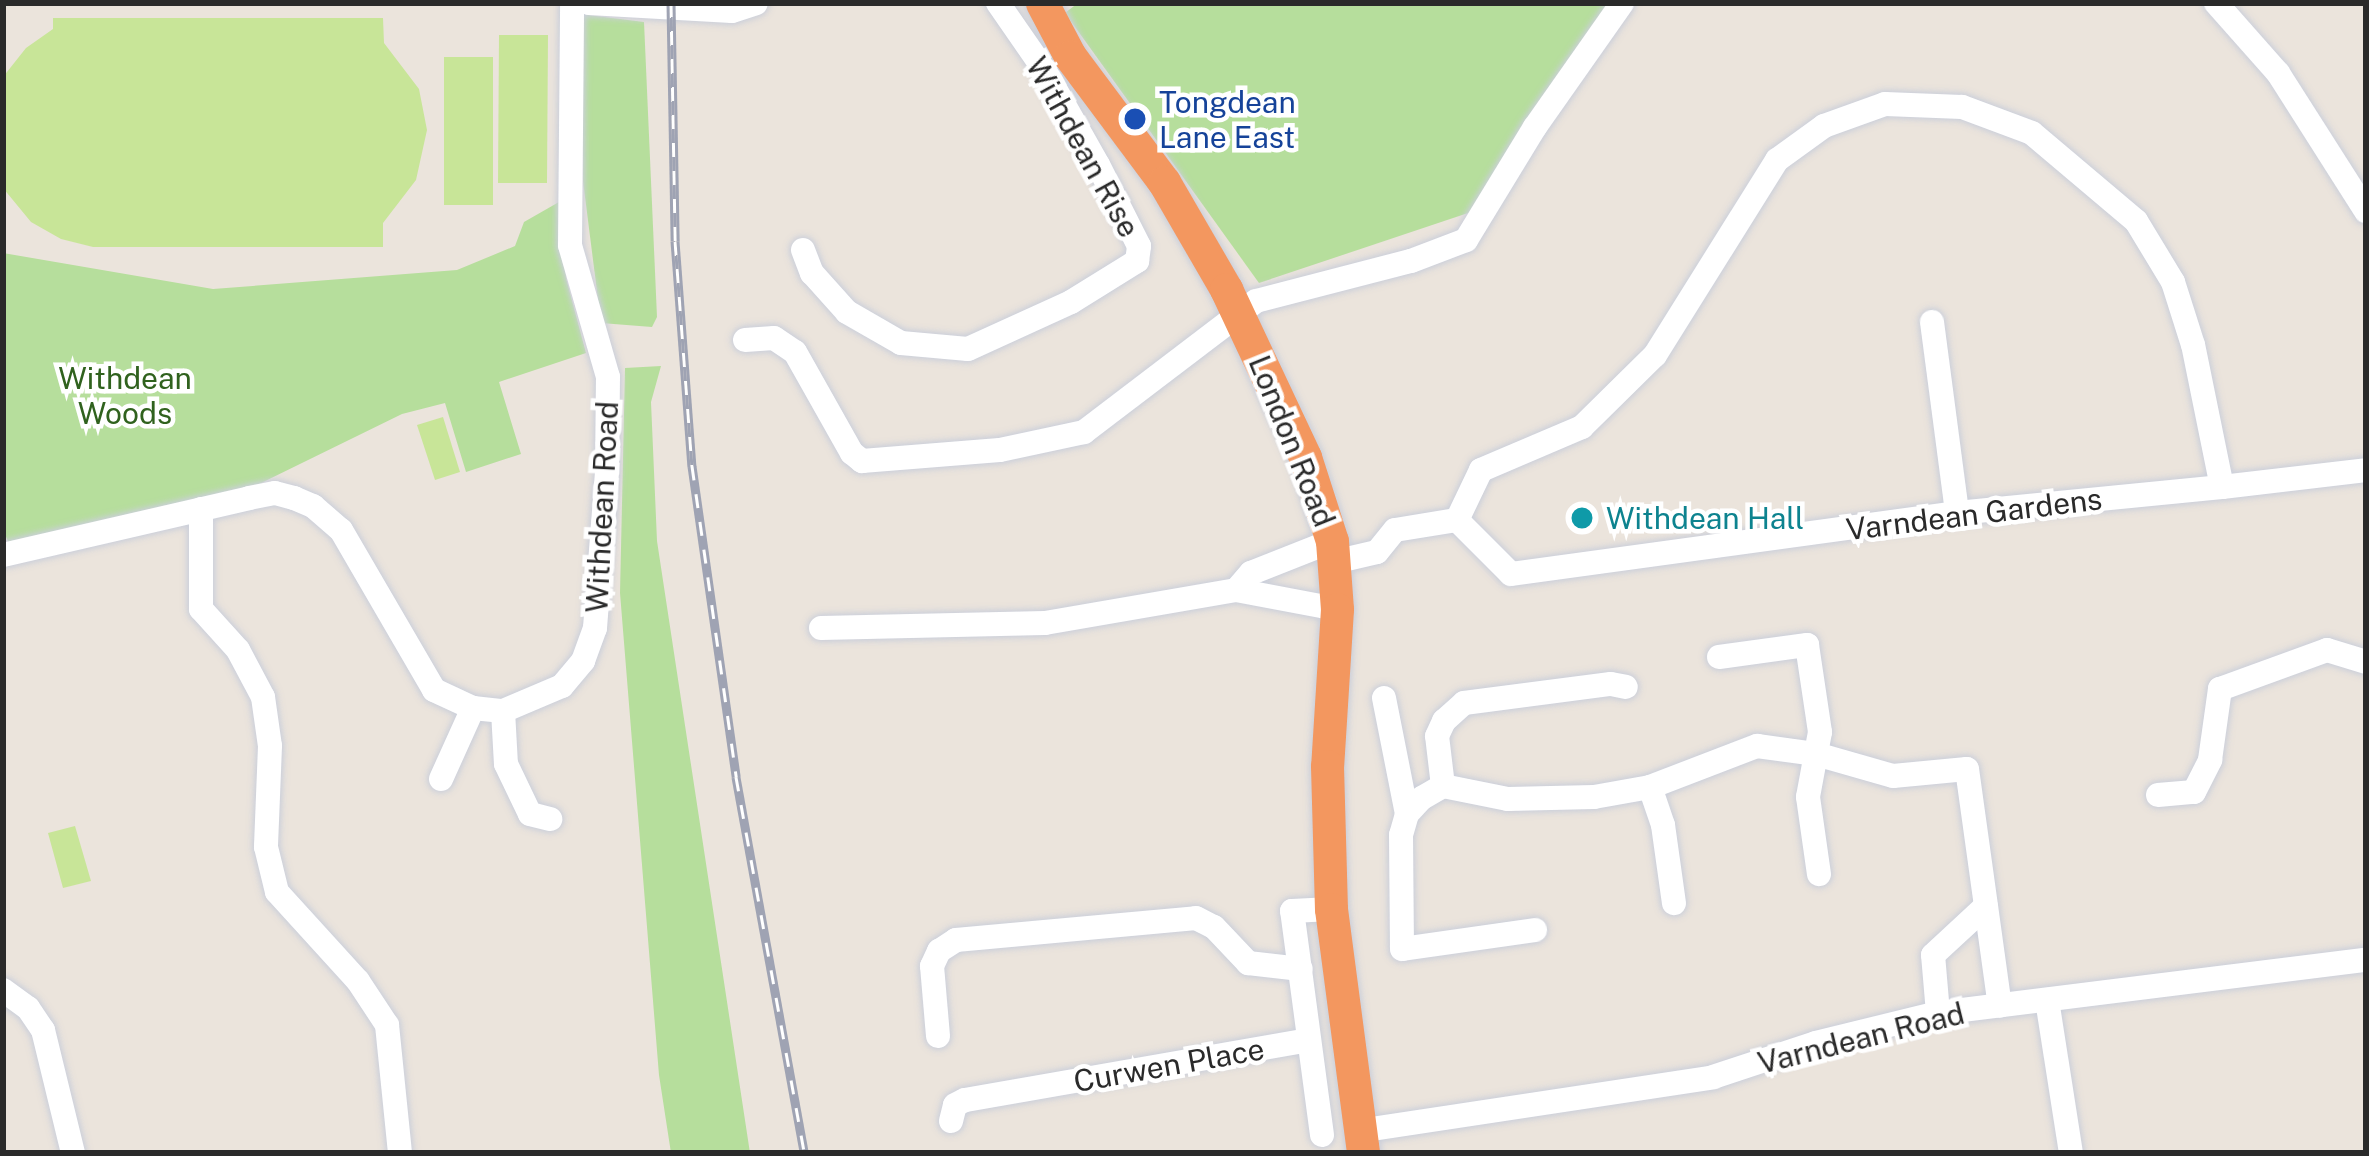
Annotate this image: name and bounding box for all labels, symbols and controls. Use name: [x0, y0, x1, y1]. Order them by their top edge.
street label: Withdean Rise: [1019, 51, 1147, 243]
place label: Tongdean Lane East: [1159, 84, 1296, 154]
marker: Tongdean Lane East: [1122, 106, 1148, 132]
street label: London Road: [1241, 350, 1343, 532]
park label: Withdean Woods: [58, 360, 192, 430]
street label: Withdean Road: [578, 400, 626, 614]
street label: Varndean Gardens: [1844, 480, 2104, 548]
place label: Withdean Hall: [1606, 500, 1804, 536]
marker: Withdean Hall: [1569, 505, 1595, 531]
street label: Varndean Road: [1754, 995, 1968, 1081]
street label: Curwen Place: [1071, 1031, 1267, 1099]

